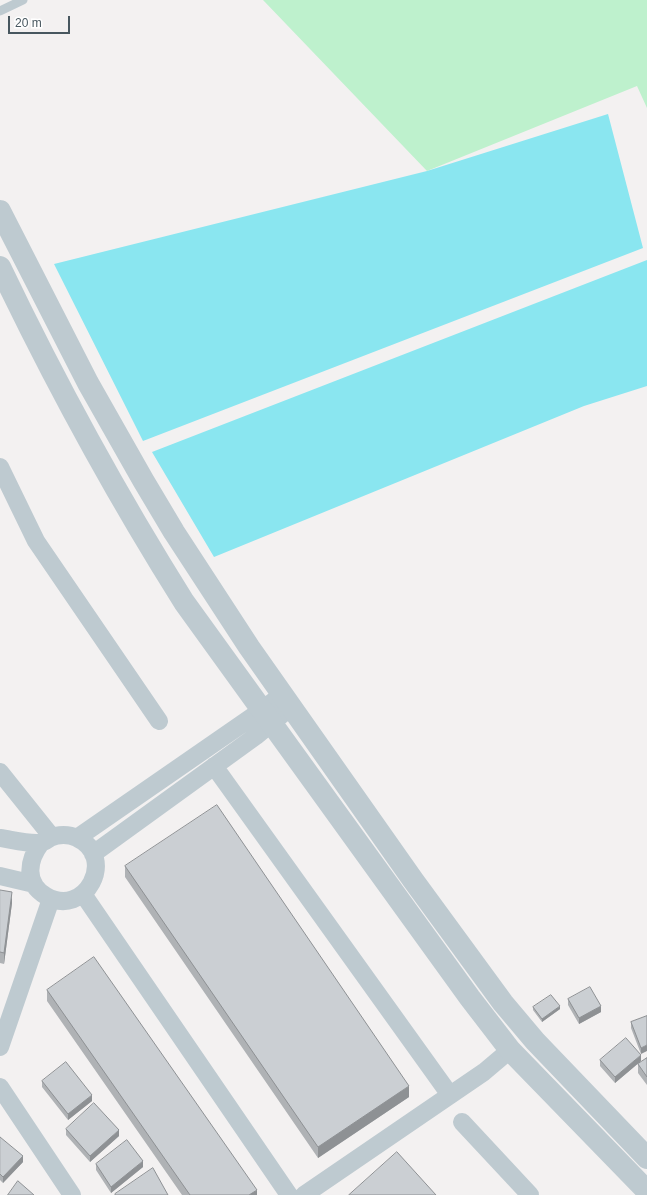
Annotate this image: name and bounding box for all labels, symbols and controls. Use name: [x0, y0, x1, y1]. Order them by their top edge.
scale bar: [10, 8, 72, 34]
text: 20 m: [15, 16, 42, 30]

